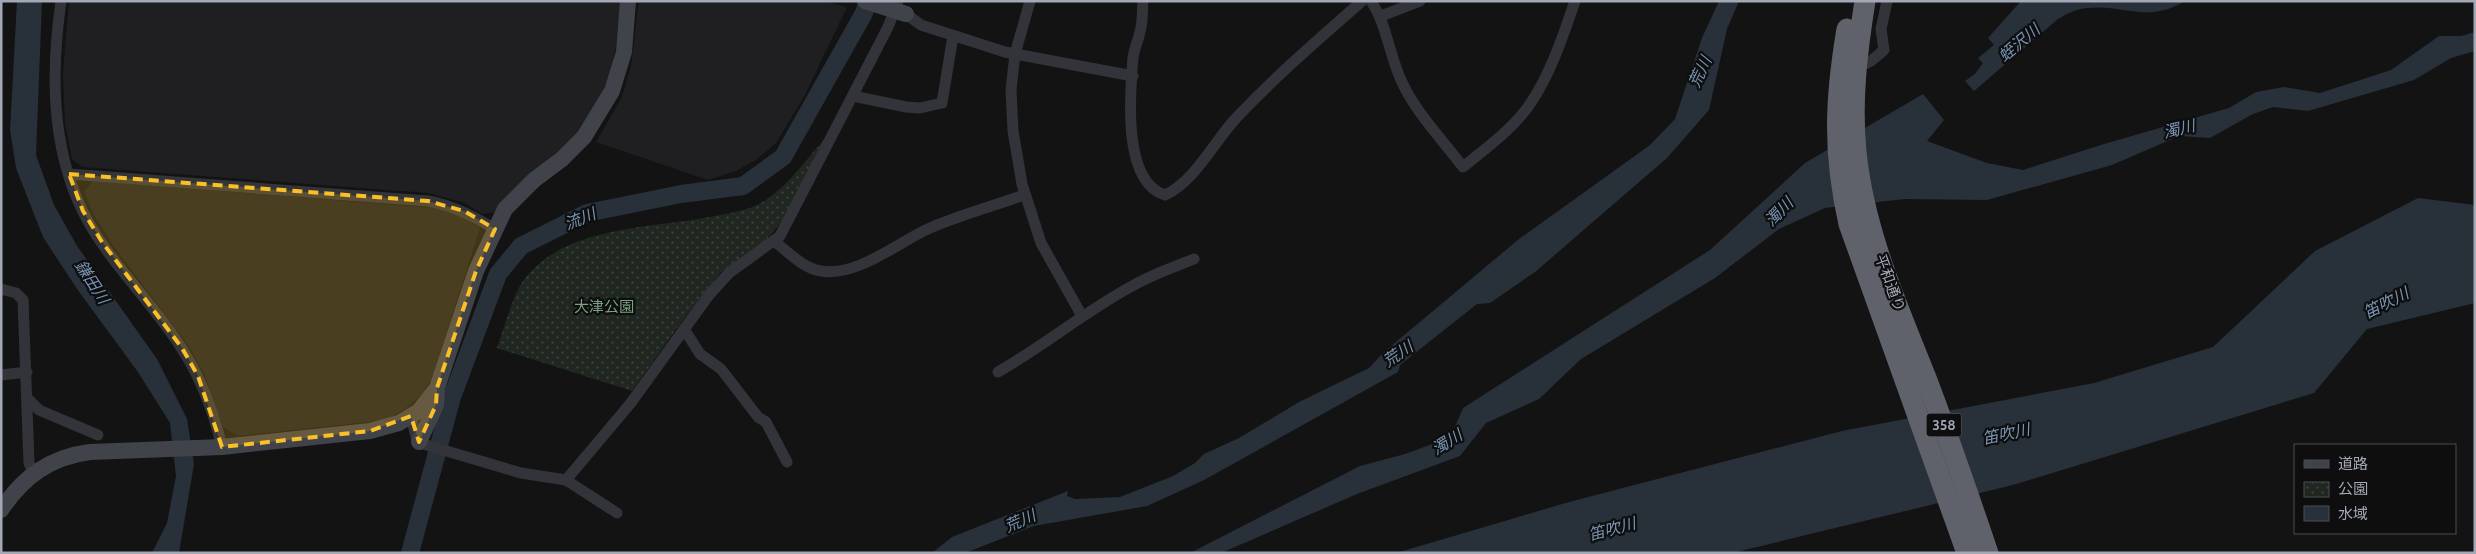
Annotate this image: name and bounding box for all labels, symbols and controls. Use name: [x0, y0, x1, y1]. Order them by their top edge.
water label: 蛭沢川: [1995, 19, 2045, 66]
water label: 荒川: [1685, 52, 1716, 91]
water label: 濁川: [2161, 116, 2199, 142]
water label: 濁川: [1761, 192, 1798, 230]
water label: 流川: [562, 203, 600, 234]
street label: 平和通り: [1871, 252, 1909, 314]
water label: 鎌田川: [71, 257, 114, 309]
water label: 笛吹川: [2360, 283, 2413, 322]
park label: 大津公園: [574, 298, 634, 316]
water label: 荒川: [1379, 336, 1418, 371]
road number: 358: [1926, 414, 1962, 436]
water label: 笛吹川: [1981, 419, 2033, 448]
water label: 濁川: [1428, 424, 1467, 459]
legend: [2294, 444, 2456, 534]
text: 道路: [2338, 455, 2368, 473]
text: 公園: [2338, 480, 2368, 498]
water label: 荒川: [1002, 505, 1040, 536]
text: 水域: [2338, 505, 2368, 523]
water label: 笛吹川: [1586, 513, 1640, 544]

